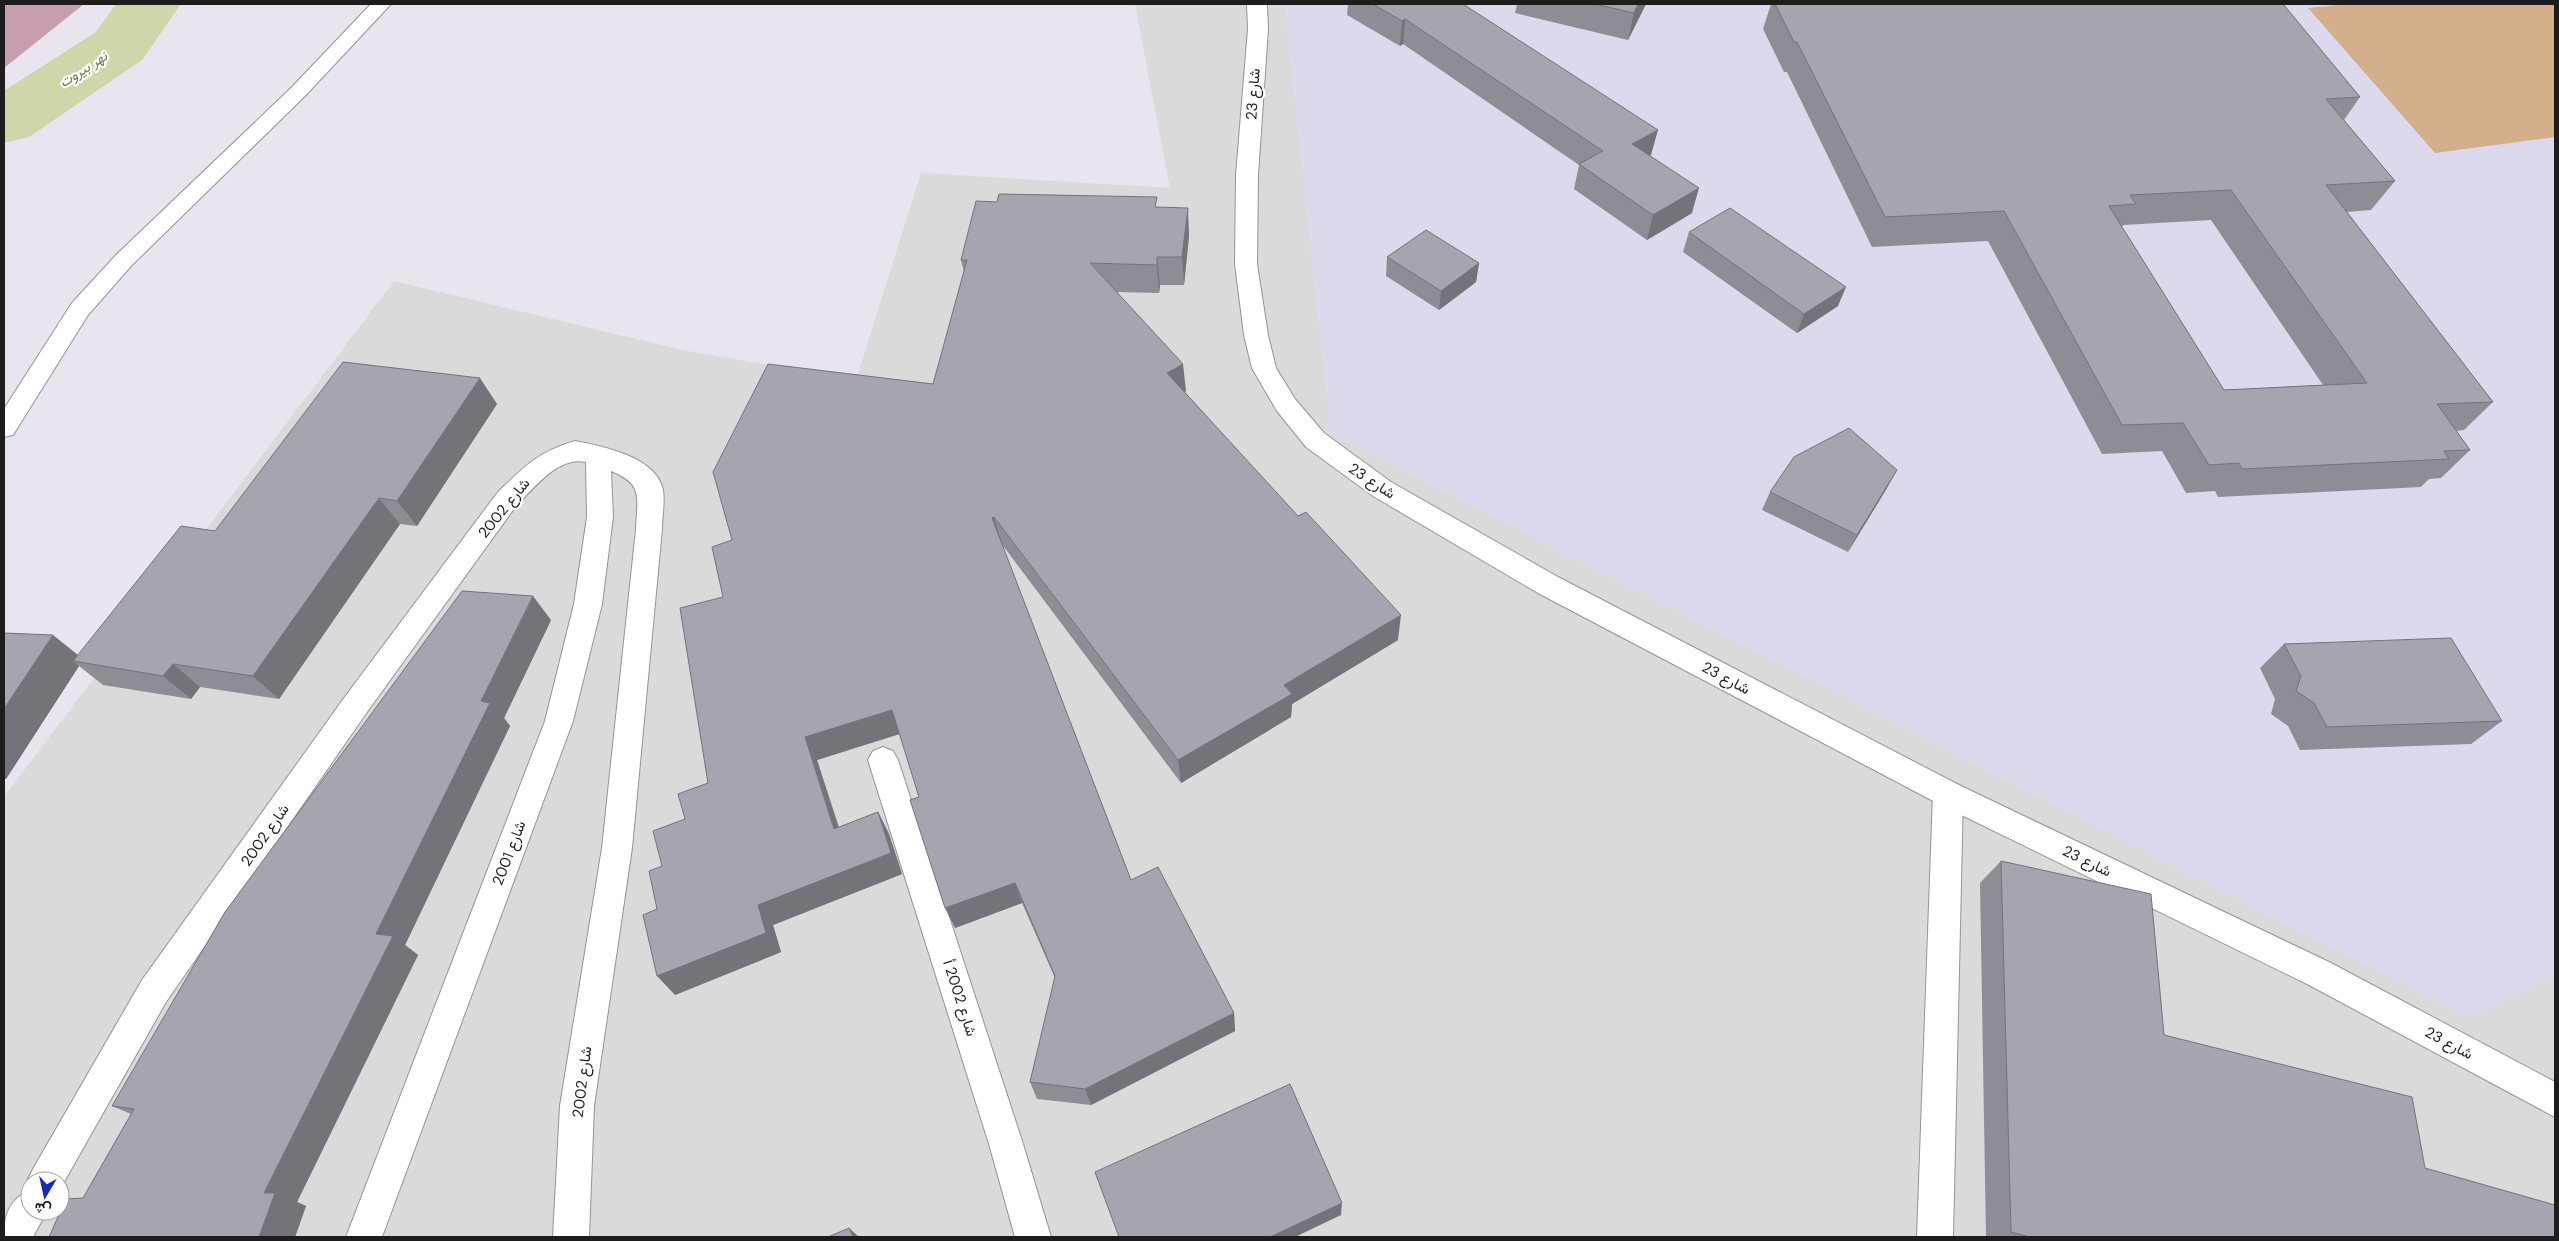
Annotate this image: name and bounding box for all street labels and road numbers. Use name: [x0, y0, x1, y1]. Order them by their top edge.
street label: شارع 23: [1241, 67, 1266, 121]
street label: شارع 23: [1344, 459, 1399, 504]
street label: شارع 2002: [474, 474, 535, 543]
street label: شارع 23: [1698, 657, 1754, 700]
street label: شارع 2002: [236, 800, 295, 871]
street label: شارع 2001: [488, 818, 531, 889]
street label: شارع 23: [2059, 841, 2115, 882]
street label: شارع 2002 أ: [937, 957, 982, 1039]
street label: شارع 23: [2421, 1022, 2477, 1065]
street label: شارع 2002: [568, 1045, 597, 1119]

